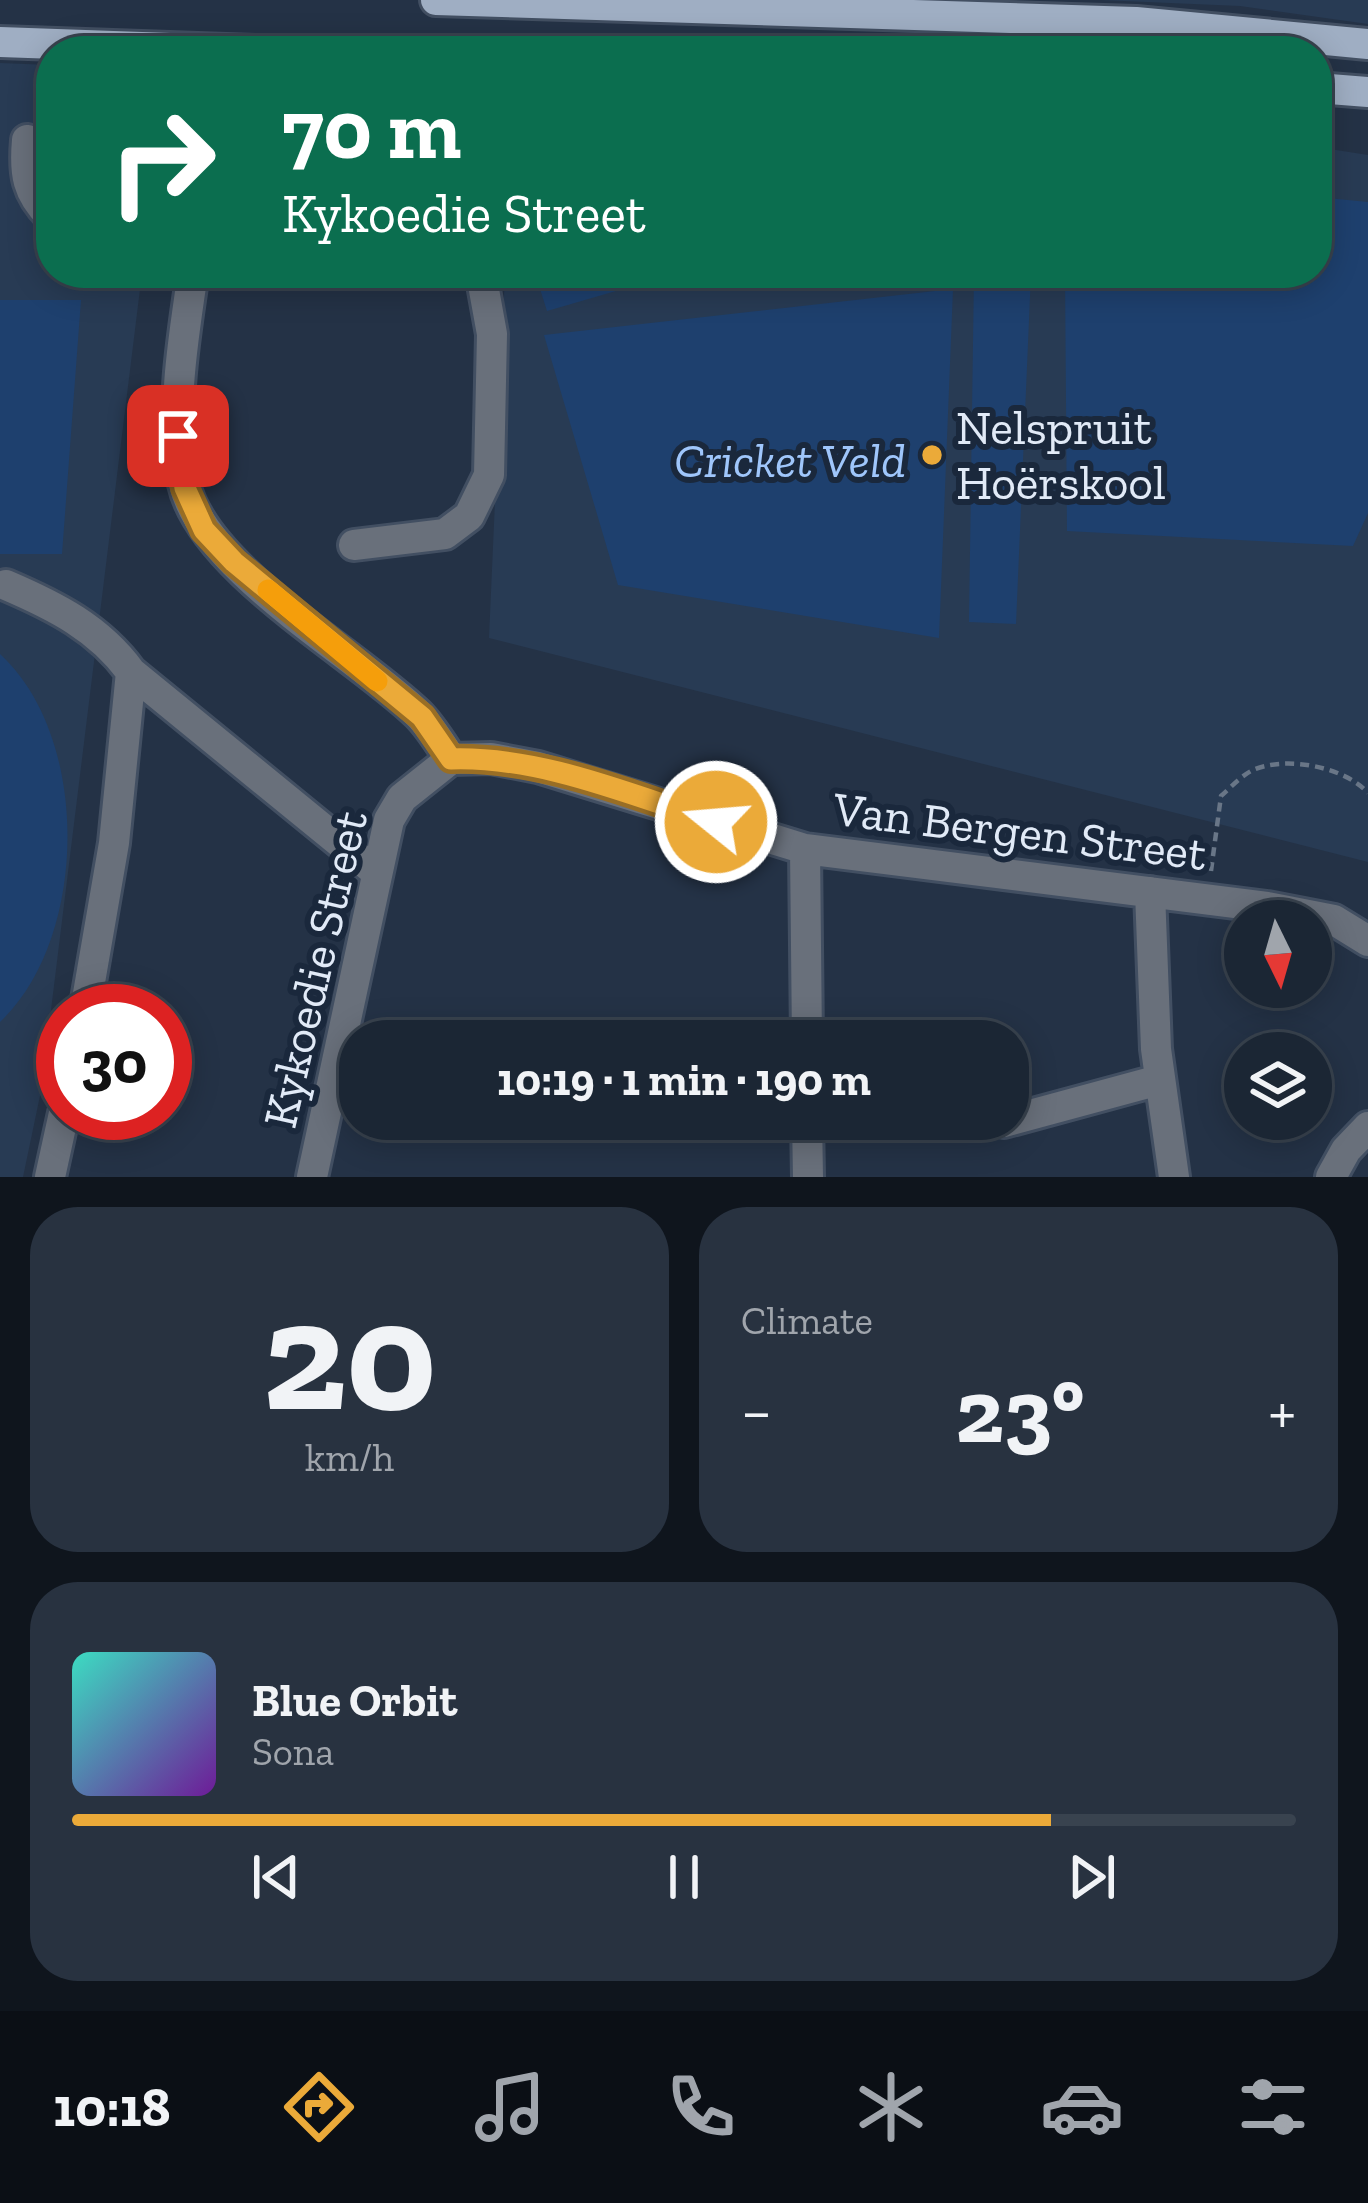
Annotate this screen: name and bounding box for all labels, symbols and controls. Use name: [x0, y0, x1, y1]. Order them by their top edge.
text: 70 m: [282, 79, 461, 180]
icon: right: [84, 84, 240, 240]
text: Kykoedie Street: [282, 181, 646, 246]
pin: [127, 385, 229, 487]
place label: Nelspruit Hoërskool: [956, 399, 1166, 511]
icon: arrive: [145, 403, 211, 469]
park label: Cricket Veld: [674, 432, 906, 489]
marker: Nelspruit Hoërskool: [919, 442, 945, 468]
position arrow: [653, 759, 779, 885]
street label: Van Bergen Street: [829, 780, 1210, 882]
street label: Kykoedie Street: [251, 805, 379, 1133]
north arrow: [1224, 900, 1332, 1008]
map controls: [1224, 900, 1332, 1140]
speed limit sign: 30: [36, 984, 192, 1140]
button: layers: [1224, 1032, 1332, 1140]
text: 10:19 · 1 min · 190 m: [497, 1053, 871, 1107]
text: 20: [263, 1262, 436, 1449]
text: Climate: [741, 1297, 873, 1344]
text: 23°: [956, 1357, 1085, 1465]
text: −: [741, 1372, 772, 1451]
text: +: [1268, 1372, 1296, 1451]
text: km/h: [305, 1434, 394, 1481]
text: Blue Orbit: [252, 1674, 457, 1728]
text: Sona: [252, 1728, 334, 1775]
icon: previous: [243, 1844, 309, 1910]
icon: pause: [651, 1844, 717, 1910]
icon: next: [1059, 1844, 1125, 1910]
icon: directions: [277, 2065, 361, 2149]
icon: music: [468, 2065, 552, 2149]
icon: phone: [659, 2065, 743, 2149]
icon: climate: [849, 2065, 933, 2149]
icon: car: [1040, 2065, 1124, 2149]
icon: filters: [1231, 2065, 1315, 2149]
text: 10:18: [53, 2075, 171, 2140]

